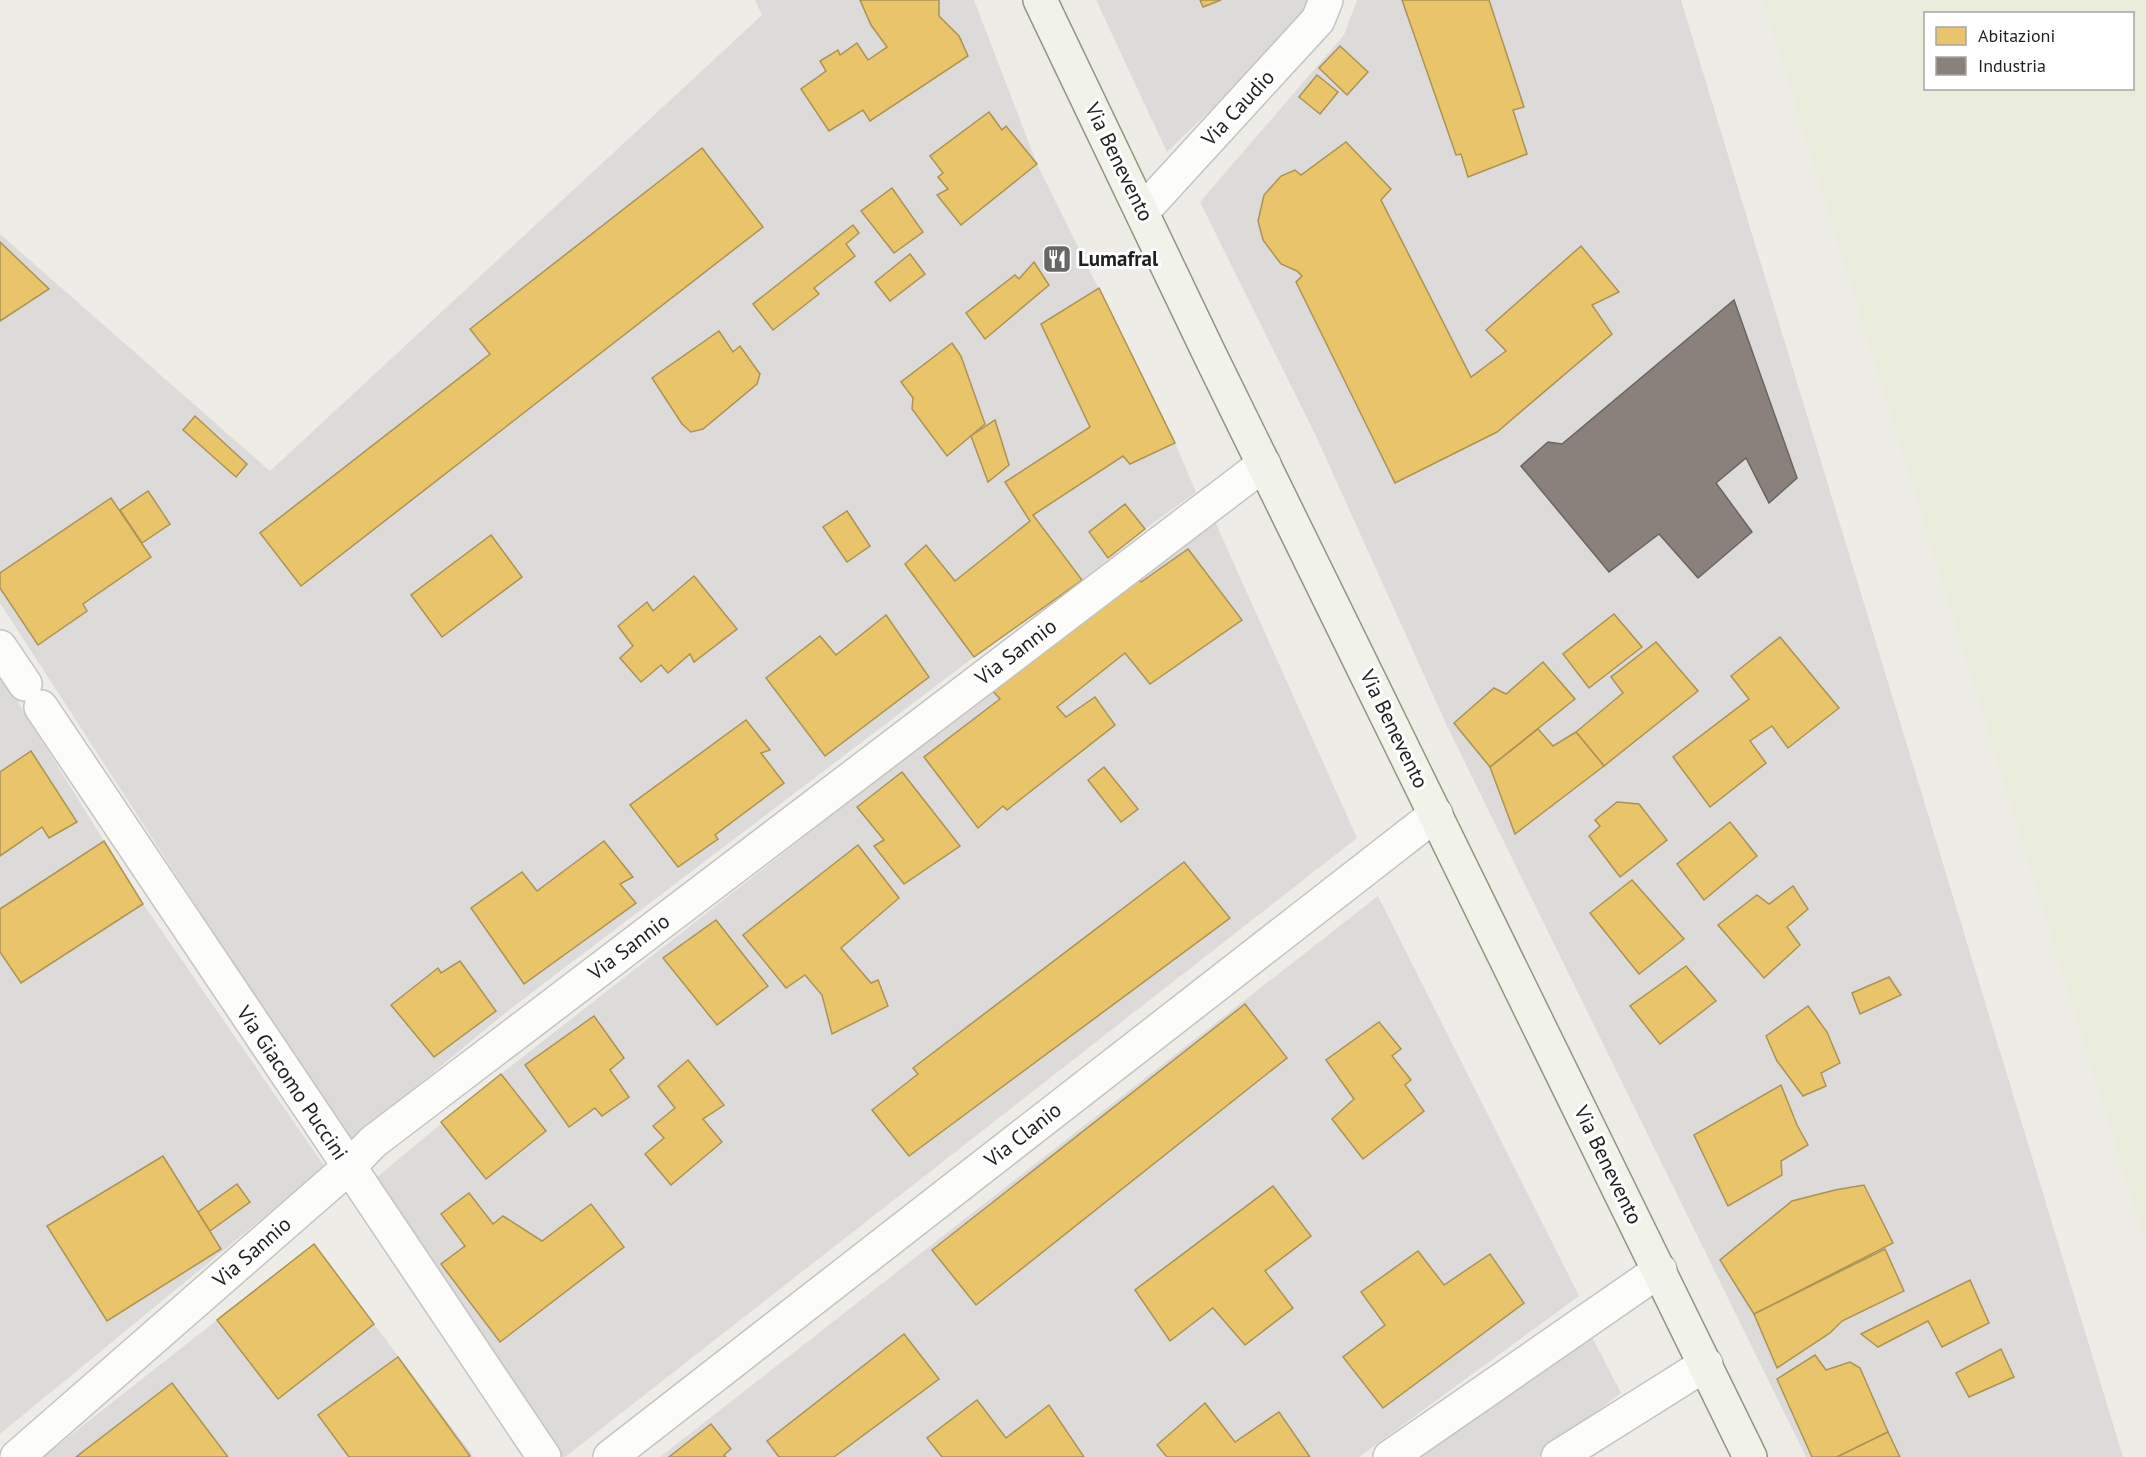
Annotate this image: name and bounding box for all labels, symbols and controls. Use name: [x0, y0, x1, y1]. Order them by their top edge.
legend: [1924, 12, 2134, 90]
text: Abitazioni: [1978, 24, 2055, 47]
text: Industria: [1978, 54, 2046, 77]
street label: Via Caudio: [1195, 64, 1280, 152]
street label: Via Benevento: [1079, 97, 1160, 225]
restaurant icon: Lumafral: [1041, 243, 1073, 275]
place label: Lumafral: [1078, 245, 1159, 272]
street label: Via Sannio: [969, 612, 1062, 692]
street label: Via Benevento: [1354, 664, 1435, 792]
street label: Via Sannio: [582, 907, 675, 987]
street label: Via Giacomo Puccini: [230, 1000, 354, 1165]
street label: Via Clanio: [978, 1096, 1067, 1174]
street label: Via Benevento: [1568, 1100, 1649, 1228]
street label: Via Sannio: [206, 1210, 296, 1294]

